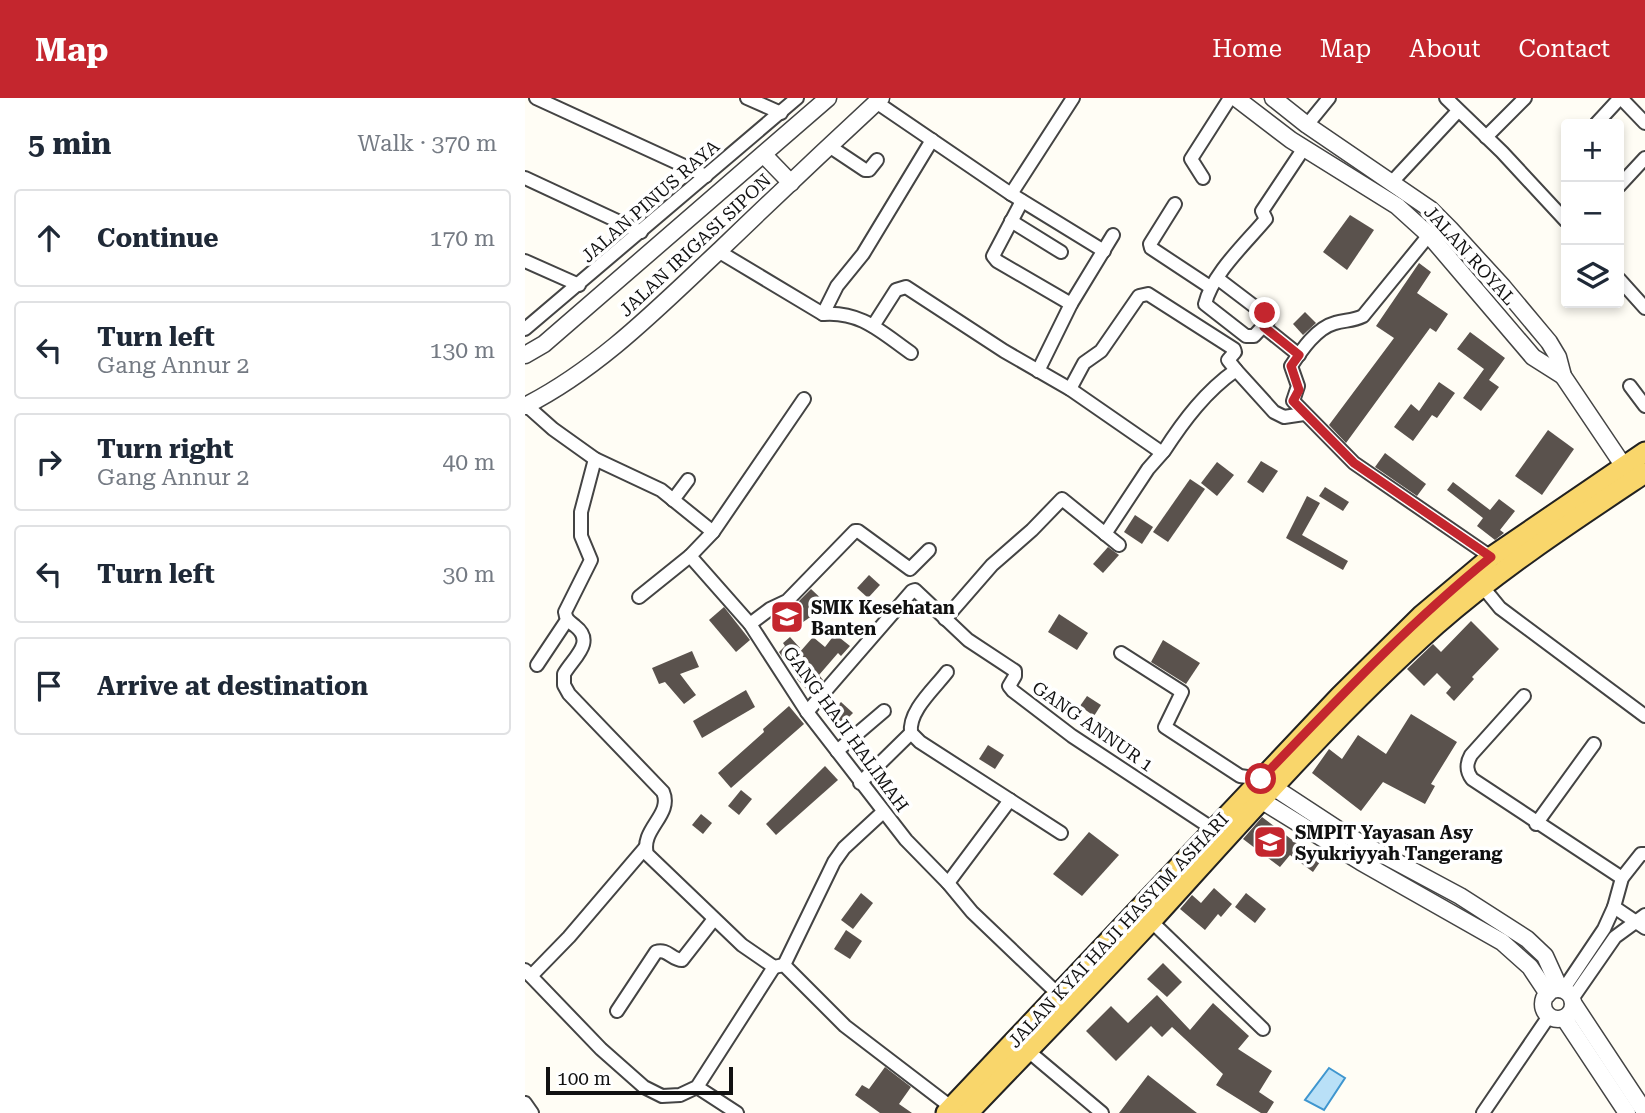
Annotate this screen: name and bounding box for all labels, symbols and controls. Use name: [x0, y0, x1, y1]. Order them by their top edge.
text: Map: [35, 30, 109, 69]
text: Home: [1212, 35, 1282, 63]
text: Map: [1320, 35, 1371, 63]
text: About: [1409, 35, 1480, 63]
text: Contact: [1518, 35, 1610, 63]
map controls: [1561, 119, 1624, 308]
button: +: [1561, 119, 1624, 182]
text: 5 min: [28, 126, 111, 161]
text: Walk · 370 m: [358, 130, 497, 157]
street label: JALAN PINUS RAYA: [577, 135, 724, 267]
street label: JALAN IRIGASI SIPON: [615, 169, 775, 321]
button: −: [1561, 182, 1624, 245]
street label: JALAN ROYAL: [1420, 201, 1520, 309]
icon: ahead: [30, 219, 68, 257]
text: Continue: [97, 223, 219, 253]
text: 170 m: [430, 225, 495, 252]
button: layers: [1561, 245, 1624, 308]
route end: [1249, 297, 1280, 328]
text: Turn left: [97, 322, 215, 352]
icon: left: [30, 331, 68, 369]
text: 130 m: [430, 337, 495, 364]
text: Gang Annur 2: [97, 352, 249, 379]
text: Turn right: [97, 434, 233, 464]
icon: right: [30, 443, 68, 481]
text: 40 m: [442, 449, 495, 476]
text: Gang Annur 2: [97, 464, 249, 491]
icon: left: [30, 555, 68, 593]
text: Turn left: [97, 559, 215, 589]
text: 30 m: [442, 561, 495, 588]
place label: SMK Kesehatan Banten: [811, 597, 955, 639]
school or university icon: SMK Kesehatan Banten: [768, 598, 806, 636]
street label: GANG HAJI HALIMAH: [779, 642, 913, 816]
icon: arrive: [30, 667, 68, 705]
text: Arrive at destination: [97, 671, 368, 701]
street label: GANG ANNUR 1: [1029, 677, 1157, 775]
route start: [1245, 763, 1276, 794]
street label: JALAN KYAI HAJI HASYIM ASHARI: [1004, 808, 1232, 1052]
place label: SMPIT Yayasan Asy Syukriyyah Tangerang: [1295, 822, 1503, 864]
school or university icon: SMPIT Yayasan Asy Syukriyyah Tangerang: [1251, 823, 1289, 861]
scale bar: [546, 1064, 733, 1096]
text: 100 m: [557, 1067, 611, 1090]

